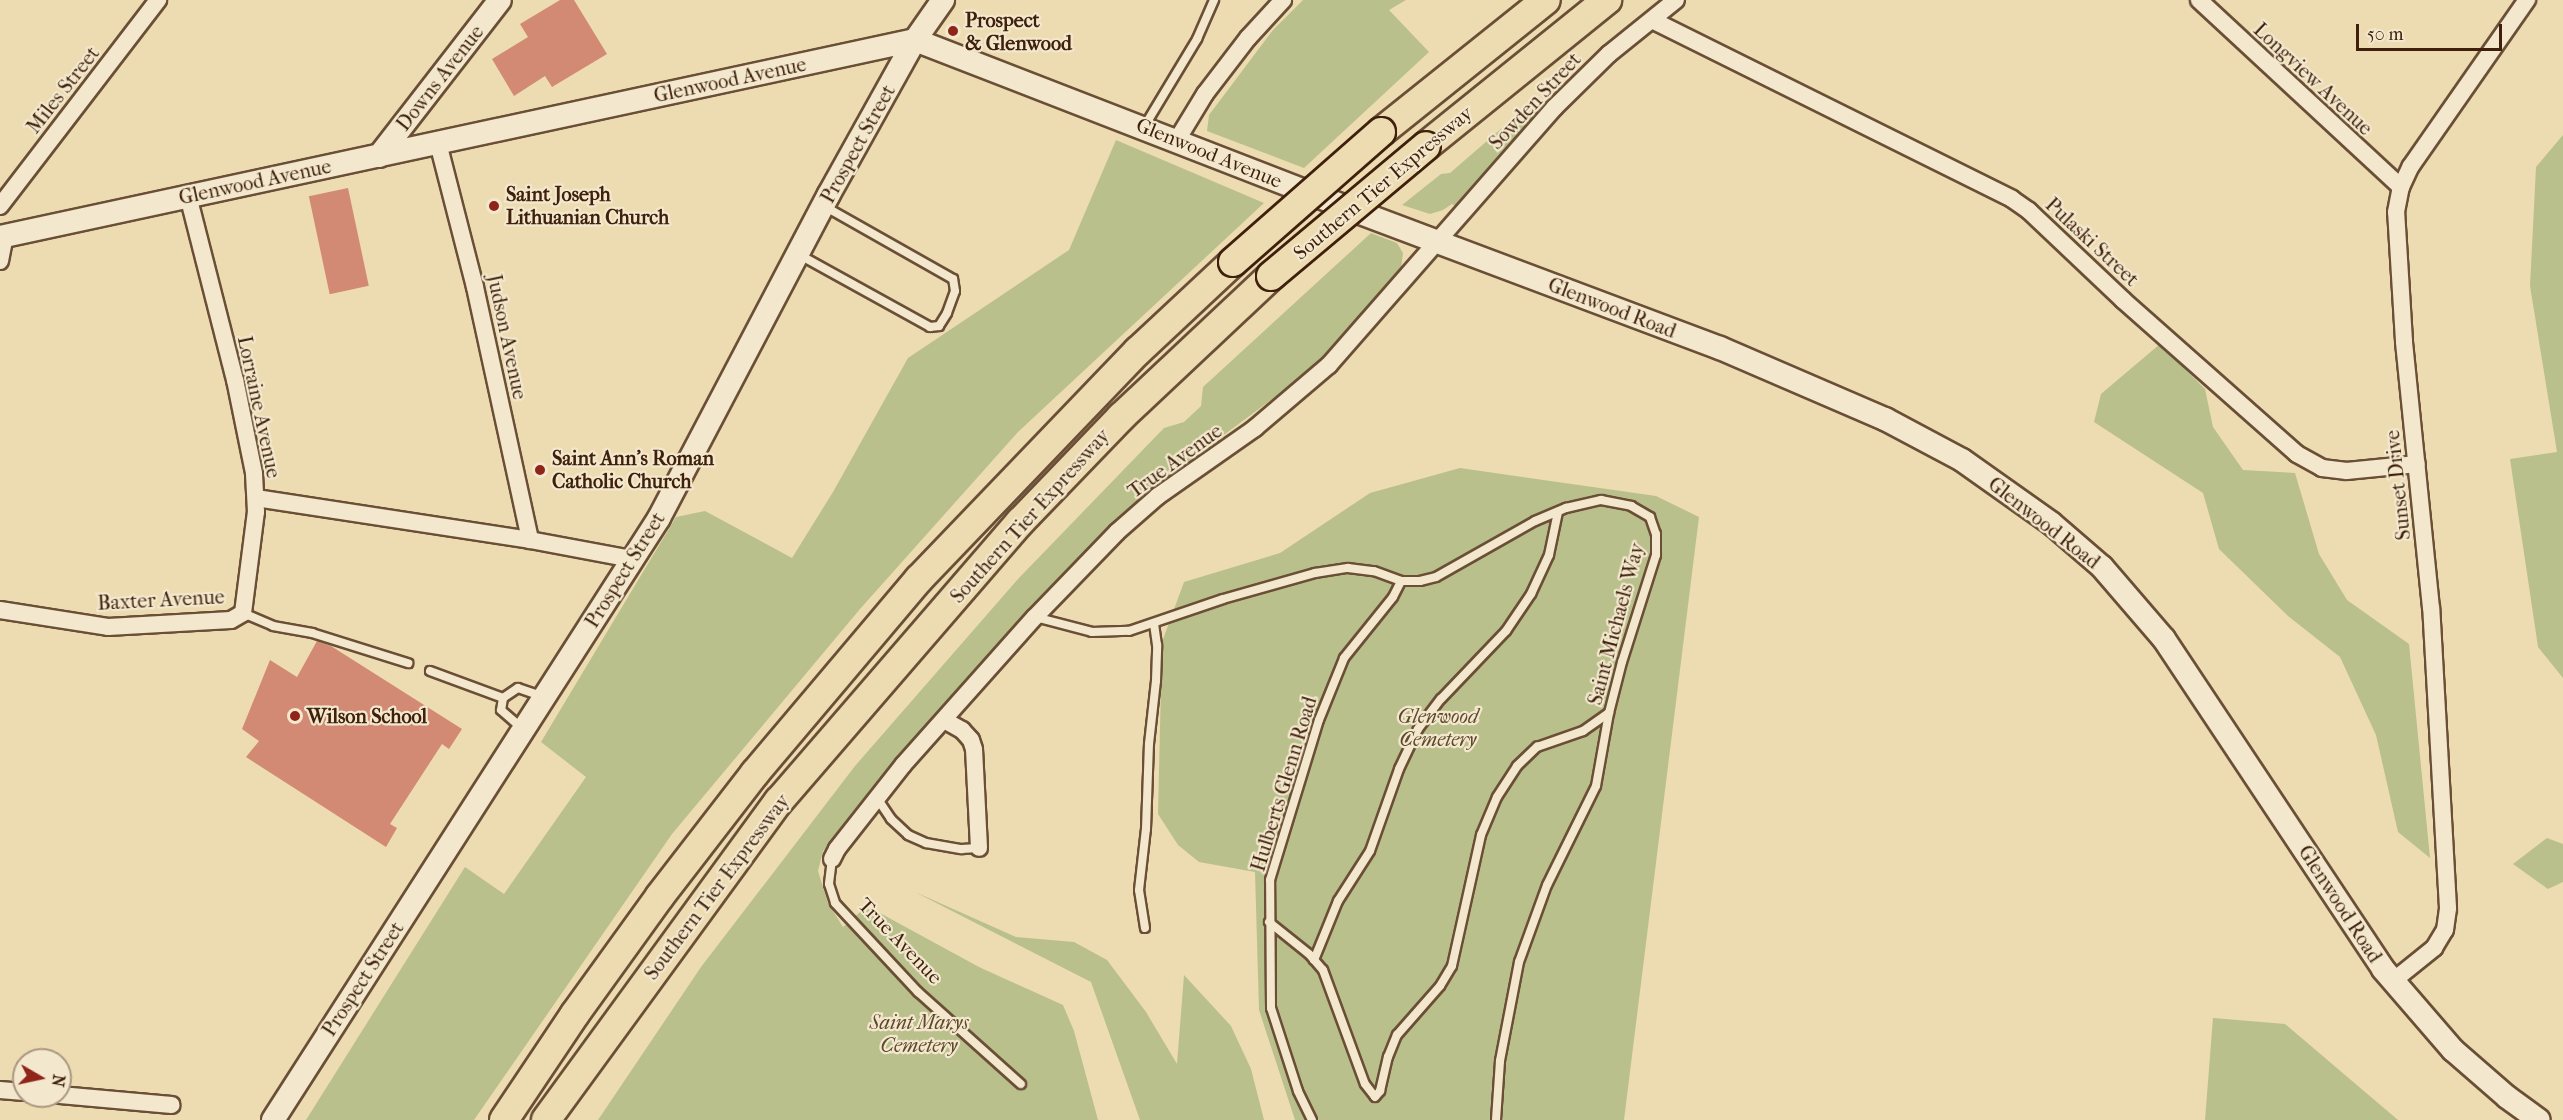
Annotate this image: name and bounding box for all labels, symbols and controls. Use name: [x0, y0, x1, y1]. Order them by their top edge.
place label: Prospect & Glenwood: [965, 8, 1072, 55]
scale bar: [2359, 12, 2504, 50]
street label: Longview Avenue: [2249, 18, 2377, 140]
street label: Downs Avenue: [391, 20, 489, 136]
marker: Prospect & Glenwood: [946, 24, 960, 38]
text: 50 m: [2367, 24, 2403, 45]
street label: Miles Street: [22, 42, 104, 138]
street label: Sowden Street: [1484, 48, 1586, 154]
street label: Glenwood Avenue: [652, 52, 808, 108]
street label: Prospect Street: [816, 81, 900, 207]
street label: Southern Tier Expressway: [1289, 101, 1477, 265]
street label: Glenwood Avenue: [1133, 113, 1285, 193]
street label: Glenwood Avenue: [177, 154, 333, 210]
place label: Saint Joseph Lithuanian Church: [506, 183, 669, 230]
street label: Pulaski Street: [2040, 193, 2144, 291]
marker: Saint Joseph Lithuanian Church: [487, 199, 501, 213]
street label: Judson Avenue: [482, 272, 532, 402]
street label: Glenwood Road: [1545, 273, 1679, 343]
street label: Lorraine Avenue: [232, 334, 286, 480]
street label: True Avenue: [1123, 419, 1227, 503]
street label: Southern Tier Expressway: [945, 424, 1115, 608]
street label: Sunset Drive: [2380, 429, 2416, 541]
place label: Saint Ann's Roman Catholic Church: [552, 446, 714, 493]
marker: Saint Ann's Roman Catholic Church: [533, 463, 547, 477]
street label: Glenwood Road: [1983, 472, 2105, 574]
street label: Prospect Street: [580, 508, 670, 632]
street label: Saint Michaels Way: [1583, 540, 1649, 708]
street label: Baxter Avenue: [97, 585, 225, 615]
street label: Hulberts Glenn Road: [1246, 694, 1322, 874]
place label: Wilson School: [307, 704, 427, 728]
park label: Glenwood Cemetery: [1398, 704, 1478, 751]
marker: Wilson School: [288, 709, 302, 723]
street label: Southern Tier Expressway: [639, 789, 795, 985]
street label: Glenwood Road: [2293, 841, 2387, 967]
street label: True Avenue: [853, 893, 947, 989]
street label: Prospect Street: [317, 917, 409, 1041]
park label: Saint Marys Cemetery: [869, 1010, 969, 1057]
north arrow: [12, 1048, 72, 1108]
text: N: [48, 1073, 69, 1088]

